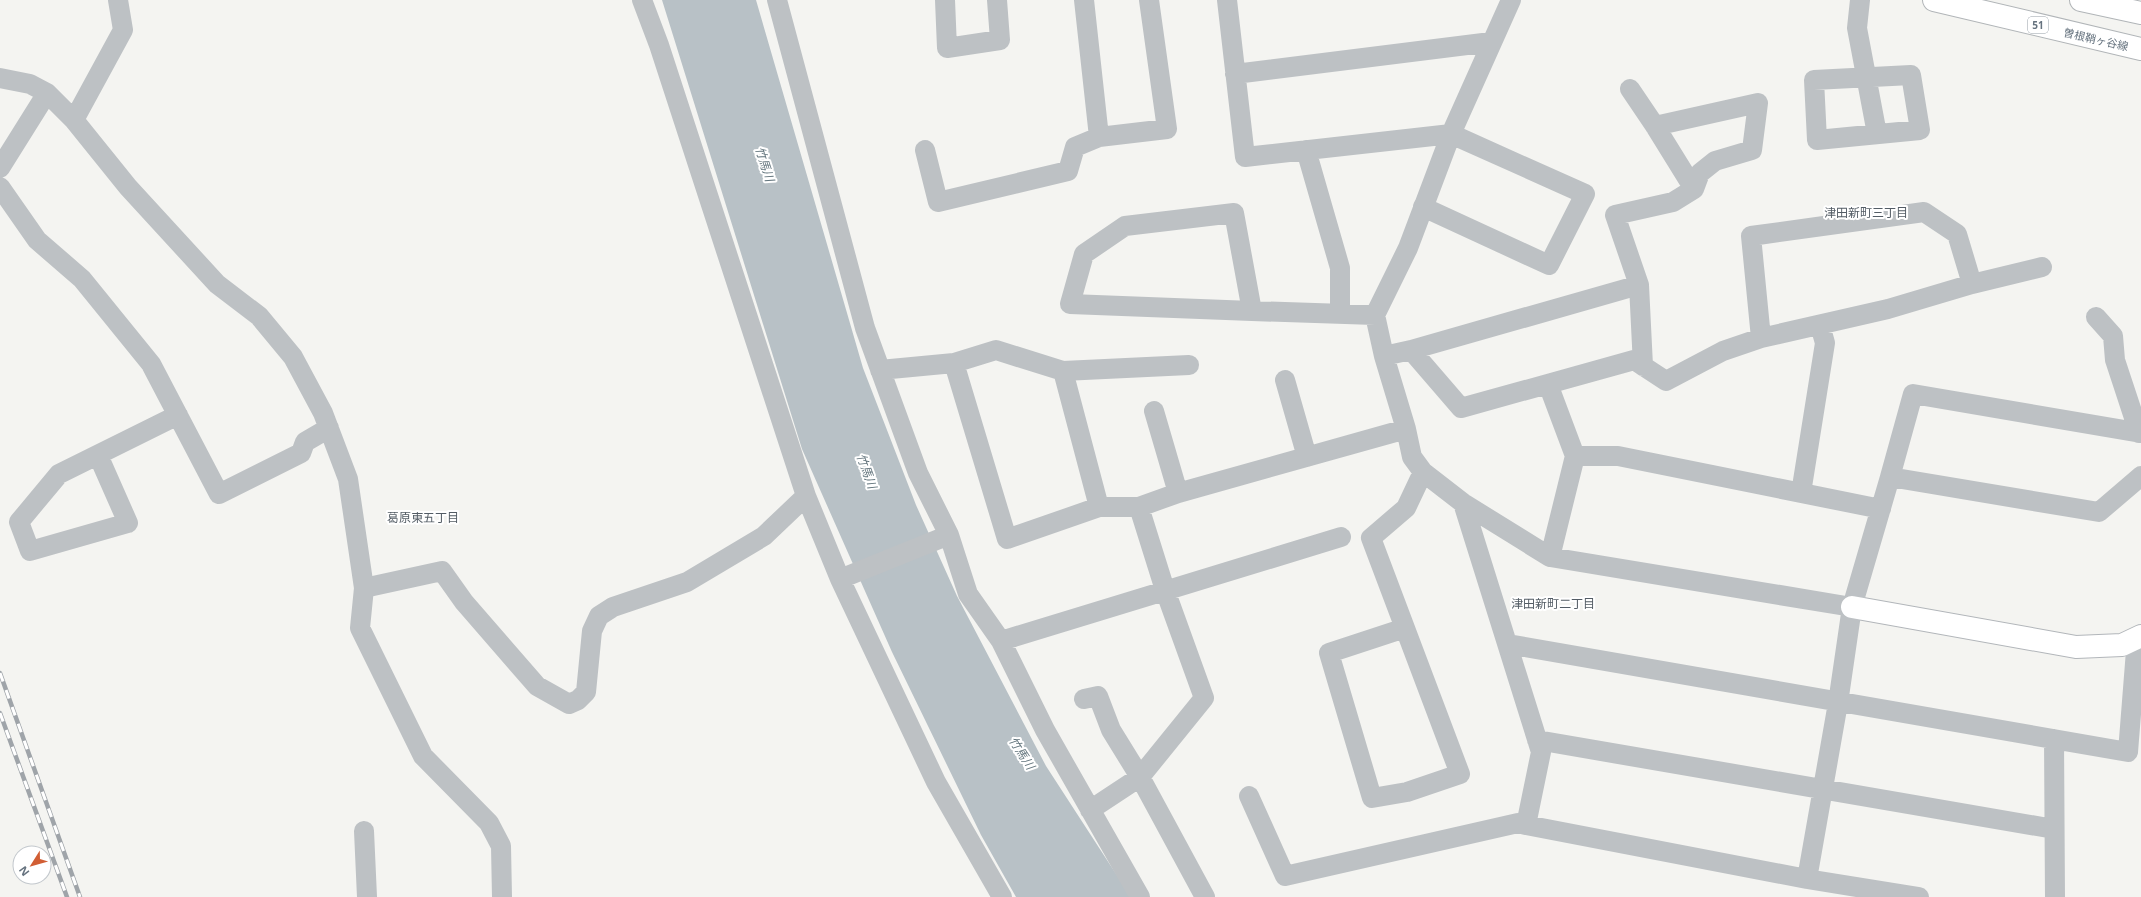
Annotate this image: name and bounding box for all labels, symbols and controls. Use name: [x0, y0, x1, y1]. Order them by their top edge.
road number: 51: [2028, 17, 2048, 33]
street label: 曽根鞘ヶ谷線: [2062, 24, 2130, 54]
water label: 竹馬川: [751, 144, 779, 186]
district label: 津田新町三丁目: [1824, 204, 1908, 221]
water label: 竹馬川: [853, 451, 882, 493]
district label: 葛原東五丁目: [387, 509, 459, 526]
district label: 津田新町二丁目: [1511, 595, 1595, 612]
water label: 竹馬川: [1005, 733, 1040, 774]
north arrow: [12, 845, 52, 885]
text: N: [15, 863, 32, 879]

